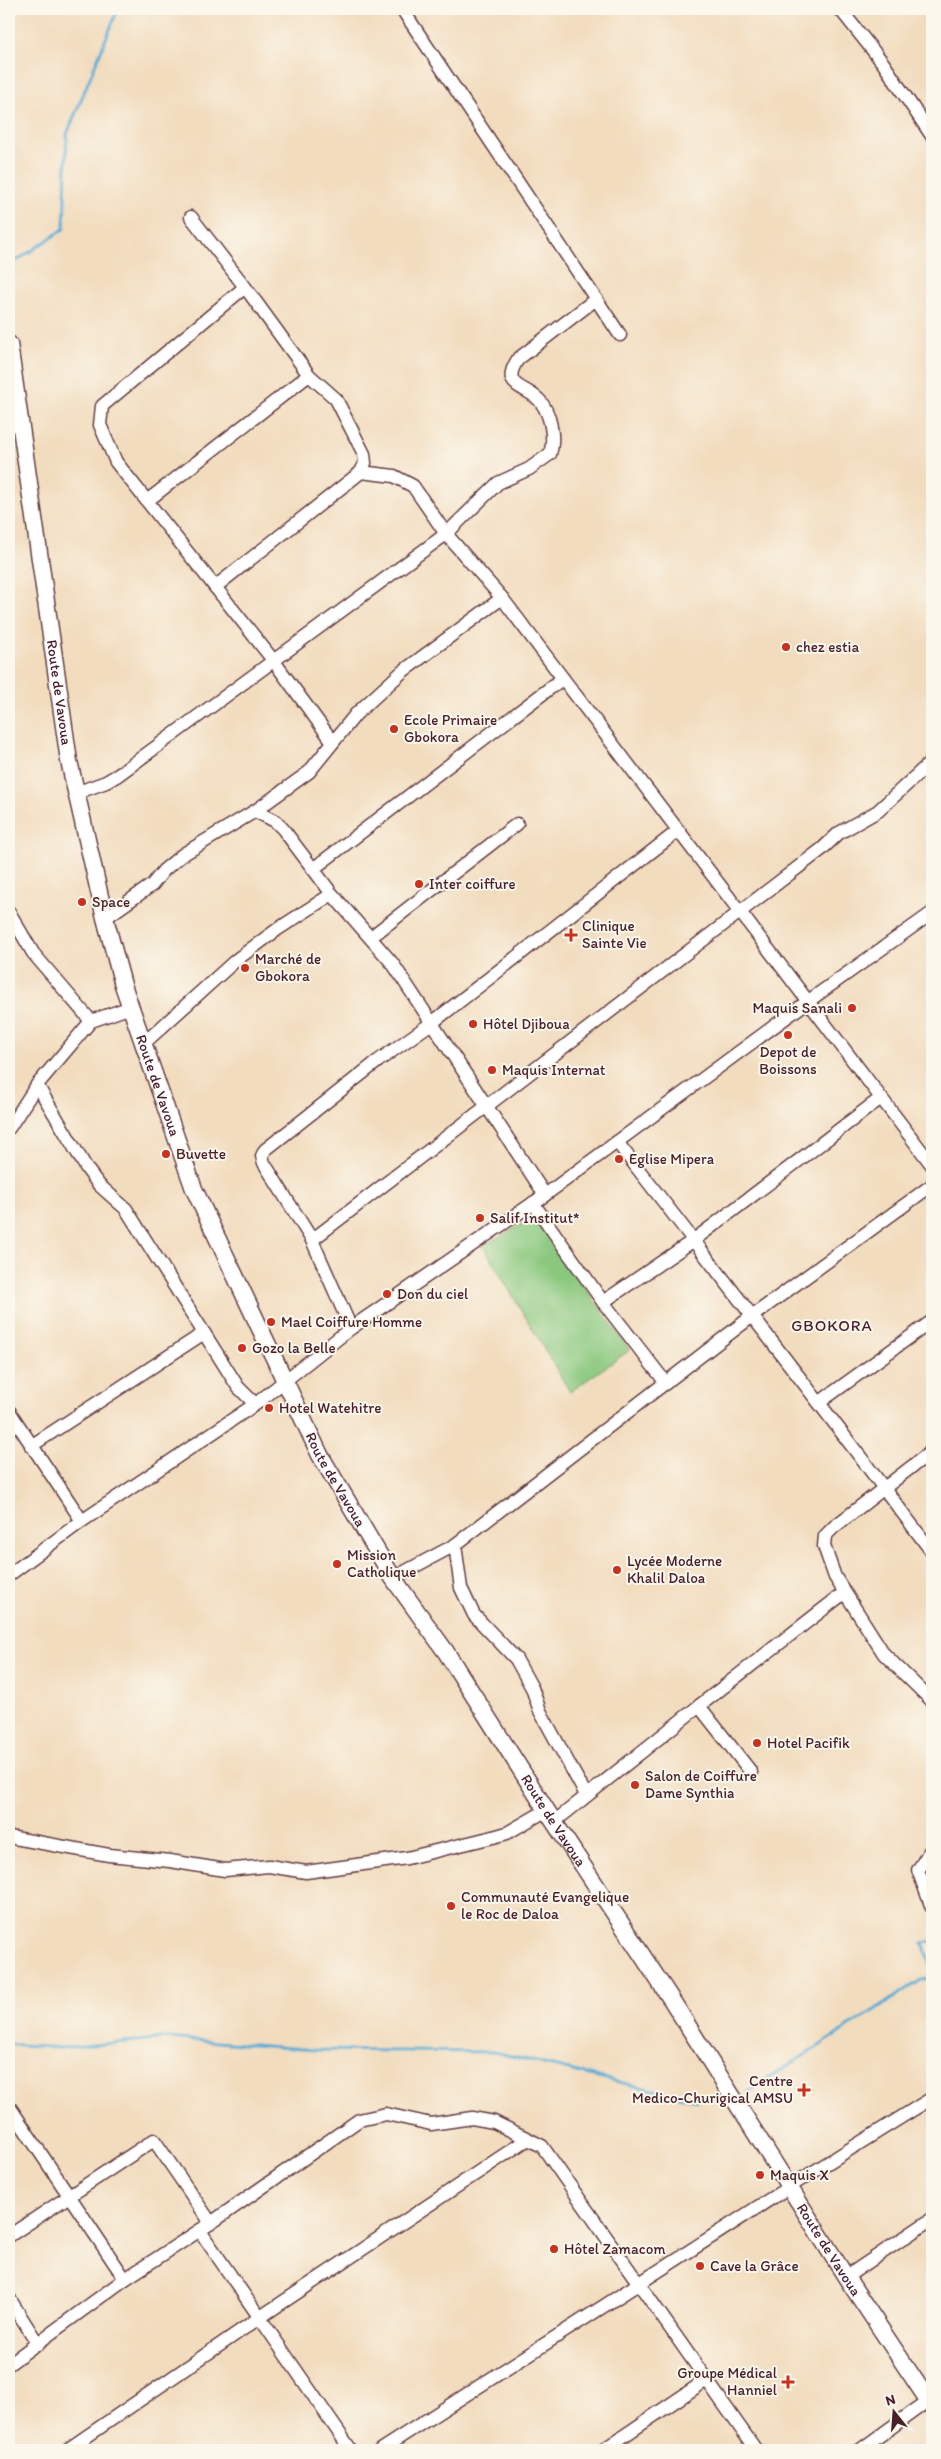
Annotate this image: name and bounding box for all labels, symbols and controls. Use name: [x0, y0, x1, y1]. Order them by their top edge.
place label: chez estia: [796, 638, 859, 656]
street label: Route de Vavoua: [43, 639, 76, 747]
marker: chez estia: [780, 641, 792, 653]
place label: Ecole Primaire Gbokora: [404, 711, 497, 746]
marker: Ecole Primaire Gbokora: [388, 723, 400, 735]
place label: Inter coiffure: [429, 875, 516, 893]
marker: Inter coiffure: [413, 878, 425, 890]
place label: Space: [92, 893, 130, 911]
marker: Space: [76, 896, 88, 908]
place label: Clinique Sainte Vie: [582, 917, 647, 952]
marker: Clinique Sainte Vie: [564, 928, 578, 942]
place label: Marché de Gbokora: [255, 950, 321, 985]
marker: Marché de Gbokora: [239, 962, 251, 974]
place label: Maquis Sanali: [752, 999, 842, 1017]
marker: Maquis Sanali: [846, 1002, 858, 1014]
place label: Hôtel Djiboua: [483, 1015, 570, 1033]
marker: Hôtel Djiboua: [467, 1018, 479, 1030]
marker: Depot de Boissons: [782, 1029, 794, 1041]
street label: Route de Vavoua: [132, 1032, 184, 1139]
place label: Depot de Boissons: [759, 1043, 817, 1078]
place label: Maquis Internat: [502, 1061, 606, 1079]
marker: Maquis Internat: [486, 1064, 498, 1076]
place label: Buvette: [176, 1145, 226, 1163]
marker: Buvette: [160, 1148, 172, 1160]
place label: Eglise Mipera: [629, 1150, 715, 1168]
marker: Eglise Mipera: [613, 1153, 625, 1165]
place label: Salif Institut*: [490, 1209, 579, 1227]
marker: Salif Institut*: [474, 1212, 486, 1224]
place label: Don du ciel: [397, 1285, 469, 1303]
marker: Don du ciel: [381, 1288, 393, 1300]
place label: Mael Coiffure Homme: [281, 1313, 422, 1331]
marker: Mael Coiffure Homme: [265, 1316, 277, 1328]
district label: GBOKORA: [791, 1316, 873, 1335]
place label: Gozo la Belle: [252, 1339, 336, 1357]
marker: Gozo la Belle: [236, 1342, 248, 1354]
place label: Hotel Watehitre: [279, 1399, 381, 1417]
marker: Hotel Watehitre: [263, 1402, 275, 1414]
street label: Route de Vavoua: [302, 1429, 370, 1531]
place label: Mission Catholique: [347, 1546, 416, 1581]
place label: Lycée Moderne Khalil Daloa: [627, 1552, 722, 1587]
marker: Mission Catholique: [331, 1558, 343, 1570]
marker: Lycée Moderne Khalil Daloa: [611, 1564, 623, 1576]
place label: Hotel Pacifik: [767, 1734, 850, 1752]
marker: Hotel Pacifik: [751, 1737, 763, 1749]
place label: Salon de Coiffure Dame Synthia: [645, 1767, 757, 1802]
street label: Route de Vavoua: [517, 1771, 590, 1870]
marker: Salon de Coiffure Dame Synthia: [629, 1779, 641, 1791]
place label: Communauté Evangelique le Roc de Daloa: [461, 1888, 629, 1923]
marker: Communauté Evangelique le Roc de Daloa: [445, 1900, 457, 1912]
place label: Centre Medico-Churigical AMSU: [632, 2072, 793, 2107]
marker: Centre Medico-Churigical AMSU: [797, 2083, 811, 2097]
place label: Maquis X: [770, 2166, 829, 2184]
marker: Maquis X: [754, 2169, 766, 2181]
street label: Route de Vavoua: [793, 2200, 865, 2300]
place label: Hôtel Zamacom: [564, 2240, 666, 2258]
marker: Hôtel Zamacom: [548, 2243, 560, 2255]
place label: Cave la Grâce: [710, 2257, 799, 2275]
marker: Cave la Grâce: [694, 2260, 706, 2272]
place label: Groupe Médical Hanniel: [677, 2364, 778, 2399]
marker: Groupe Médical Hanniel: [781, 2375, 795, 2389]
north arrow: [868, 2386, 918, 2436]
text: N: [883, 2391, 897, 2410]

